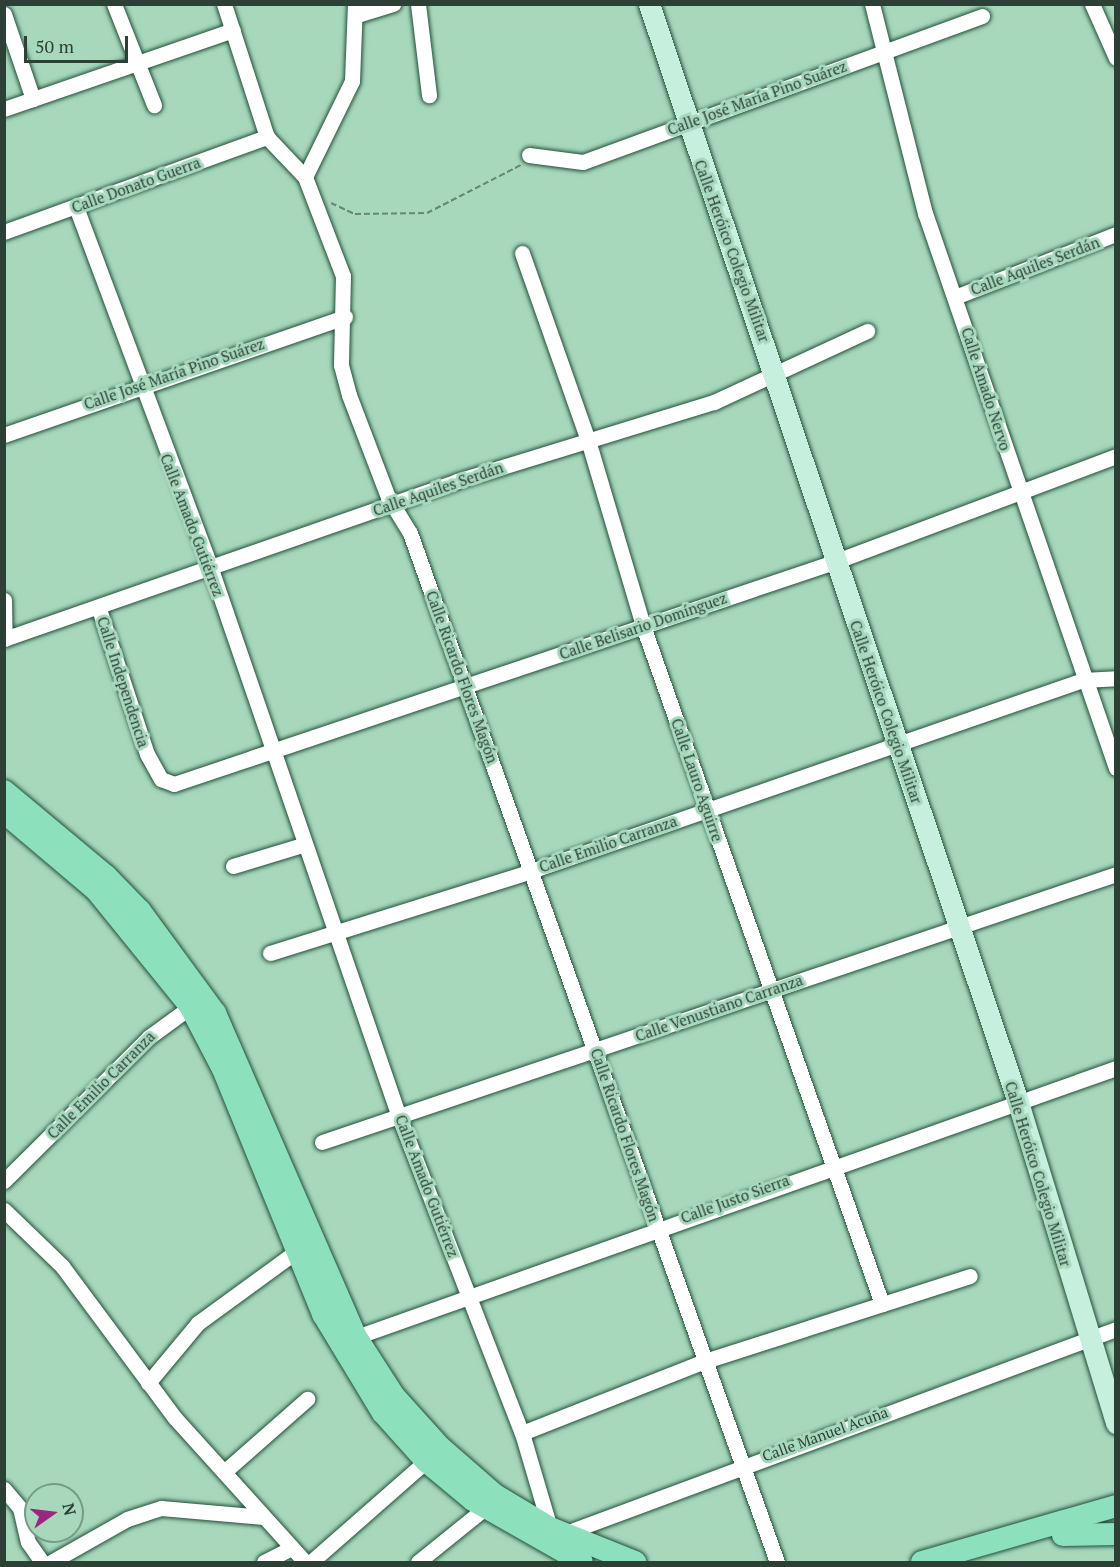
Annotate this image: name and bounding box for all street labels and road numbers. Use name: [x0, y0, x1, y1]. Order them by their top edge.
street label: Calle José María Pino Suárez: [665, 57, 849, 139]
street label: Calle Donato Guerra: [69, 153, 203, 217]
street label: Calle Heróico Colegio Militar: [691, 157, 773, 345]
street label: Calle Aquiles Serdán: [968, 233, 1102, 299]
street label: Calle Amado Nervo: [958, 325, 1014, 453]
street label: Calle José María Pino Suárez: [81, 335, 267, 413]
street label: Calle Amado Gutiérrez: [156, 451, 228, 599]
street label: Calle Aquiles Serdán: [370, 458, 506, 520]
street label: Calle Ricardo Flores Magón: [422, 588, 502, 766]
street label: Calle Belisario Domínguez: [557, 589, 729, 663]
street label: Calle Independencia: [93, 614, 153, 750]
street label: Calle Heróico Colegio Militar: [846, 618, 926, 806]
street label: Calle Lauro Aguirre: [667, 716, 727, 844]
street label: Calle Emilio Carranza: [537, 812, 679, 876]
street label: Calle Venustiano Carranza: [633, 971, 805, 1045]
street label: Calle Emilio Carranza: [43, 1027, 159, 1143]
street label: Calle Ricardo Flores Magón: [587, 1046, 663, 1224]
street label: Calle Heróico Colegio Militar: [1001, 1079, 1075, 1269]
street label: Calle Amado Gutiérrez: [391, 1112, 463, 1260]
street label: Calle Justo Sierra: [678, 1171, 792, 1227]
street label: Calle Manuel Acuña: [759, 1403, 891, 1465]

